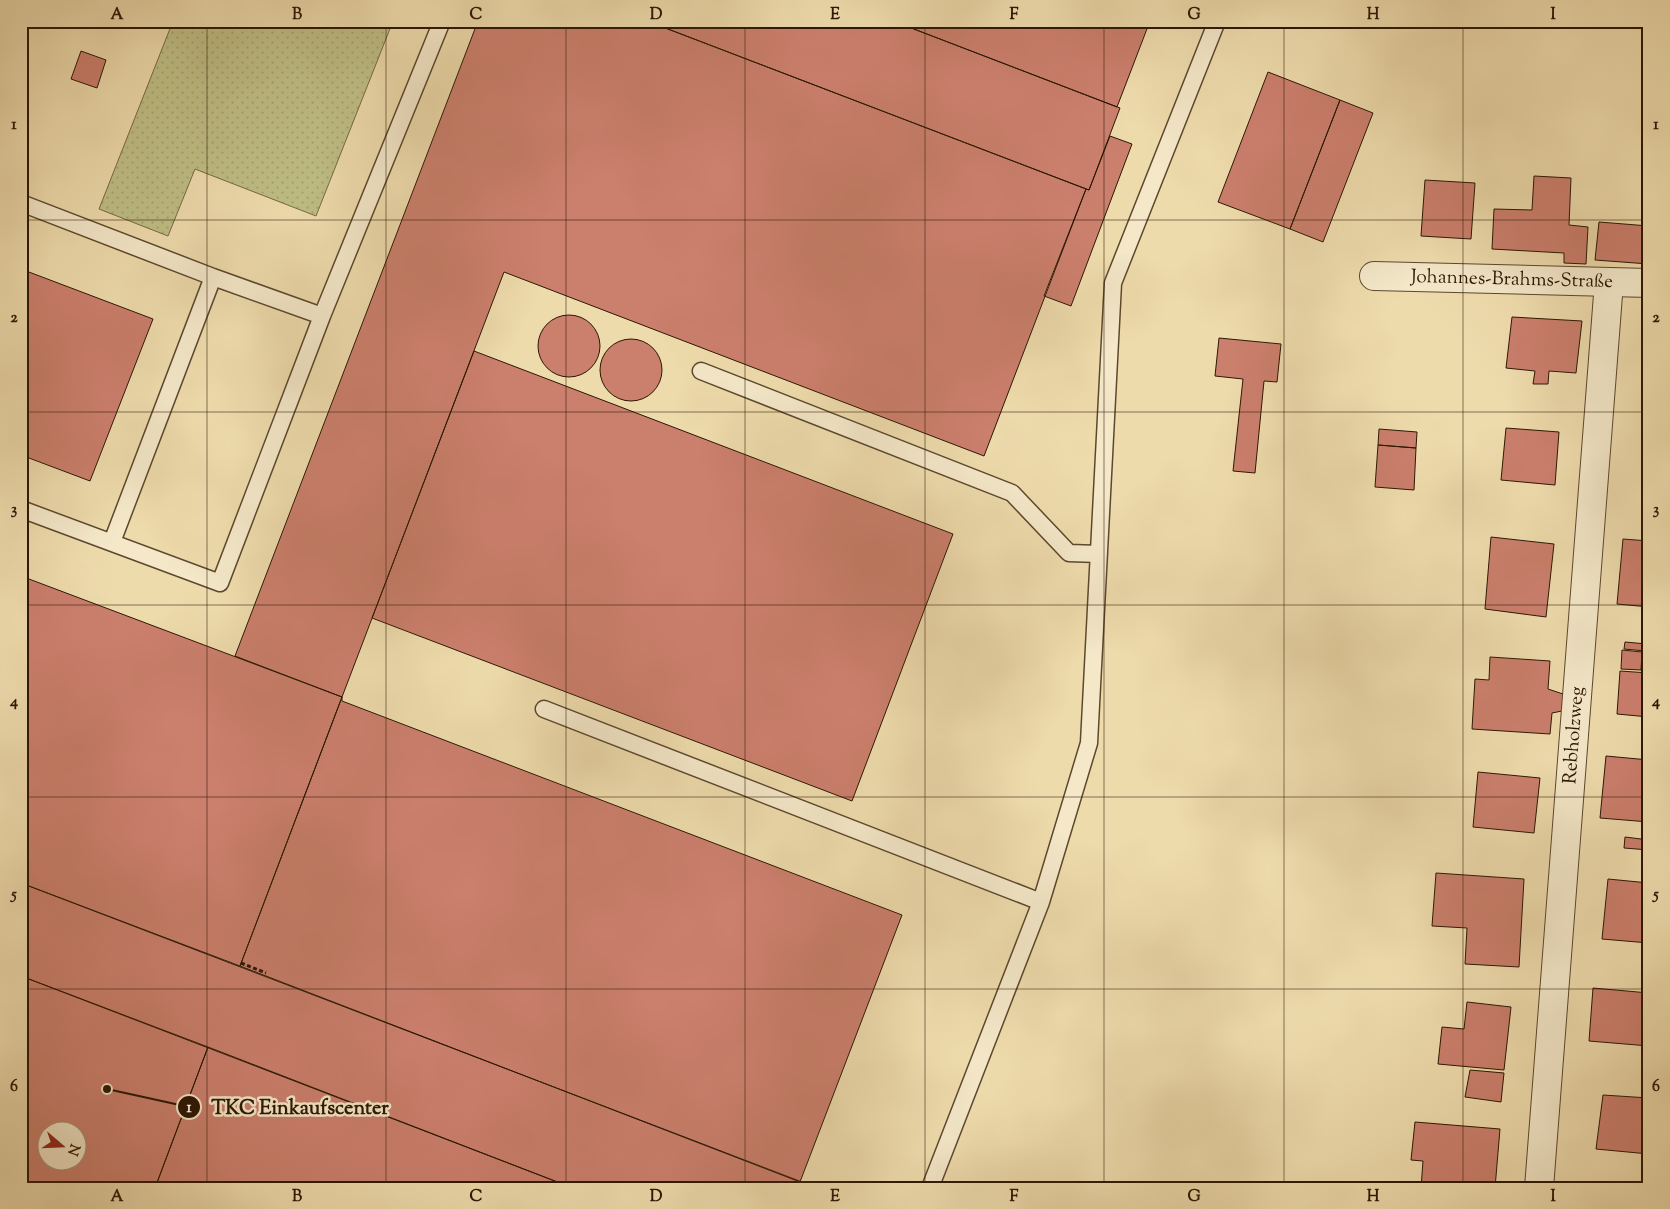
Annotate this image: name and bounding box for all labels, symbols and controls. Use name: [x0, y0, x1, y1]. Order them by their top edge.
text: A: [111, 4, 124, 27]
text: B: [292, 4, 302, 27]
text: C: [470, 4, 483, 27]
text: D: [650, 4, 663, 27]
text: E: [830, 4, 840, 27]
text: F: [1010, 4, 1019, 27]
text: G: [1187, 4, 1201, 27]
text: H: [1367, 4, 1380, 27]
text: I: [1550, 4, 1556, 27]
text: 1: [11, 114, 17, 137]
text: 1: [1653, 114, 1659, 137]
street label: Johannes-Brahms-Straße: [1410, 263, 1613, 296]
text: 2: [10, 307, 18, 330]
text: 2: [1652, 307, 1660, 330]
text: 3: [11, 499, 18, 522]
text: 3: [1653, 499, 1660, 522]
street label: Rebholzweg: [1557, 686, 1591, 785]
text: 4: [9, 691, 18, 714]
text: 4: [1651, 691, 1660, 714]
text: 5: [9, 884, 17, 907]
text: 5: [1651, 884, 1659, 907]
text: 6: [10, 1076, 18, 1099]
text: 6: [1652, 1076, 1660, 1099]
callout: TKC Einkaufscenter: [176, 1089, 399, 1124]
text: TKC Einkaufscenter: [211, 1095, 389, 1124]
text: 1: [186, 1098, 192, 1119]
north arrow: [38, 1122, 88, 1172]
text: N: [61, 1141, 84, 1158]
text: A: [111, 1186, 124, 1209]
text: B: [292, 1186, 302, 1209]
text: C: [470, 1186, 483, 1209]
text: D: [650, 1186, 663, 1209]
text: E: [830, 1186, 840, 1209]
text: F: [1010, 1186, 1019, 1209]
text: G: [1187, 1186, 1201, 1209]
text: H: [1367, 1186, 1380, 1209]
text: I: [1550, 1186, 1556, 1209]

